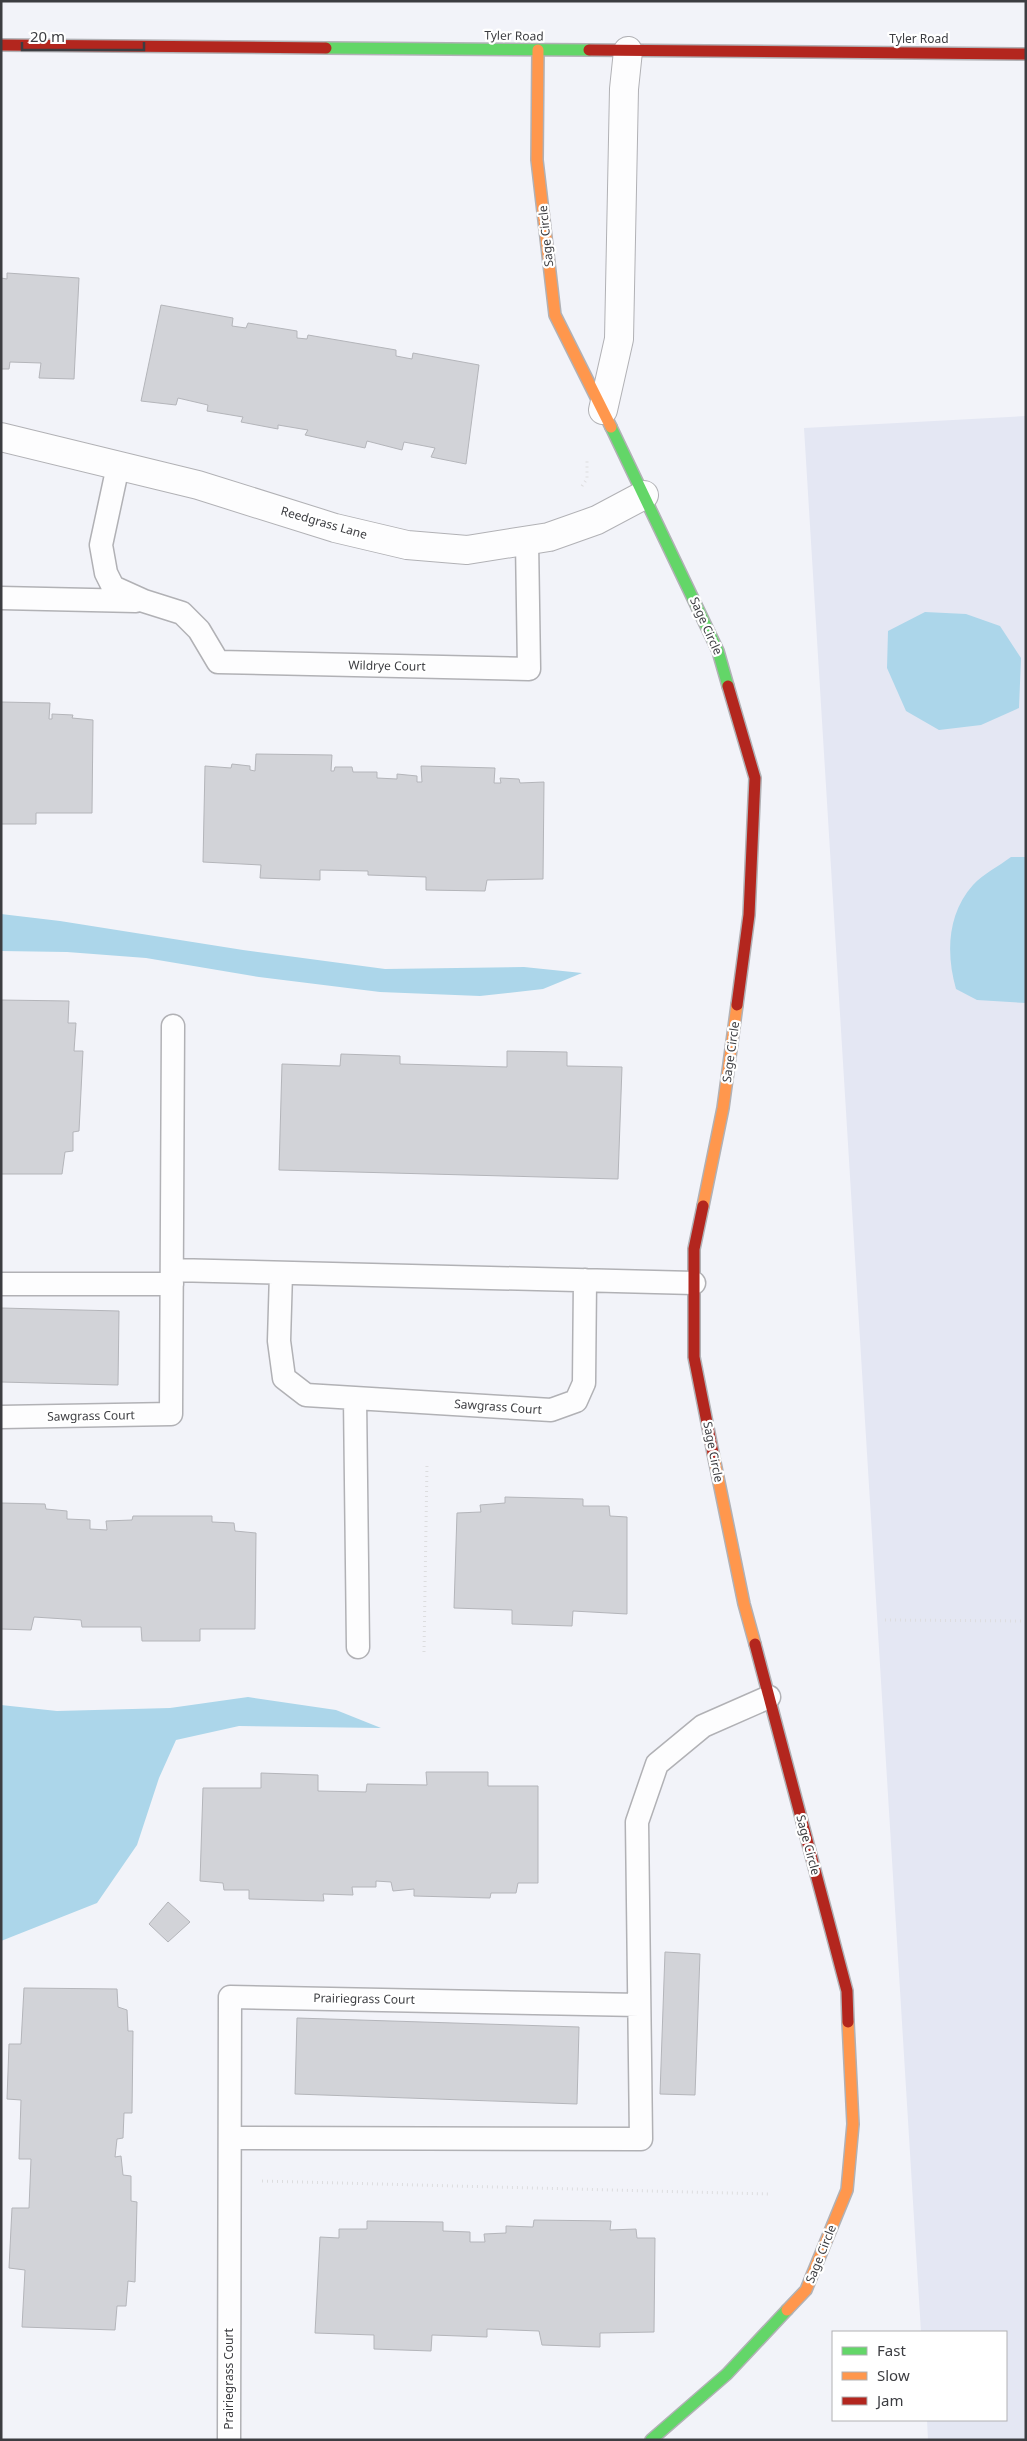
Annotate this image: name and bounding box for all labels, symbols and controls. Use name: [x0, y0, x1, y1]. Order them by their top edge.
scale bar: [22, 20, 145, 52]
text: 20 m: [30, 26, 65, 46]
street label: Tyler Road: [484, 26, 544, 45]
street label: Tyler Road: [889, 30, 949, 47]
street label: Sage Circle: [534, 204, 557, 268]
street label: Reedgrass Lane: [279, 502, 369, 543]
street label: Sage Circle: [686, 594, 727, 658]
street label: Wildrye Court: [348, 656, 426, 675]
street label: Sage Circle: [718, 1020, 743, 1084]
street label: Sawgrass Court: [454, 1395, 543, 1418]
street label: Sawgrass Court: [47, 1406, 136, 1425]
street label: Sage Circle: [699, 1420, 728, 1484]
street label: Sage Circle: [792, 1813, 825, 1877]
street label: Prairiegrass Court: [313, 1989, 416, 2008]
street label: Sage Circle: [801, 2222, 840, 2286]
street label: Prairiegrass Court: [220, 2328, 237, 2430]
legend: [832, 2331, 1007, 2421]
text: Fast: [877, 2340, 906, 2360]
text: Slow: [877, 2365, 910, 2385]
text: Jam: [875, 2390, 904, 2410]

